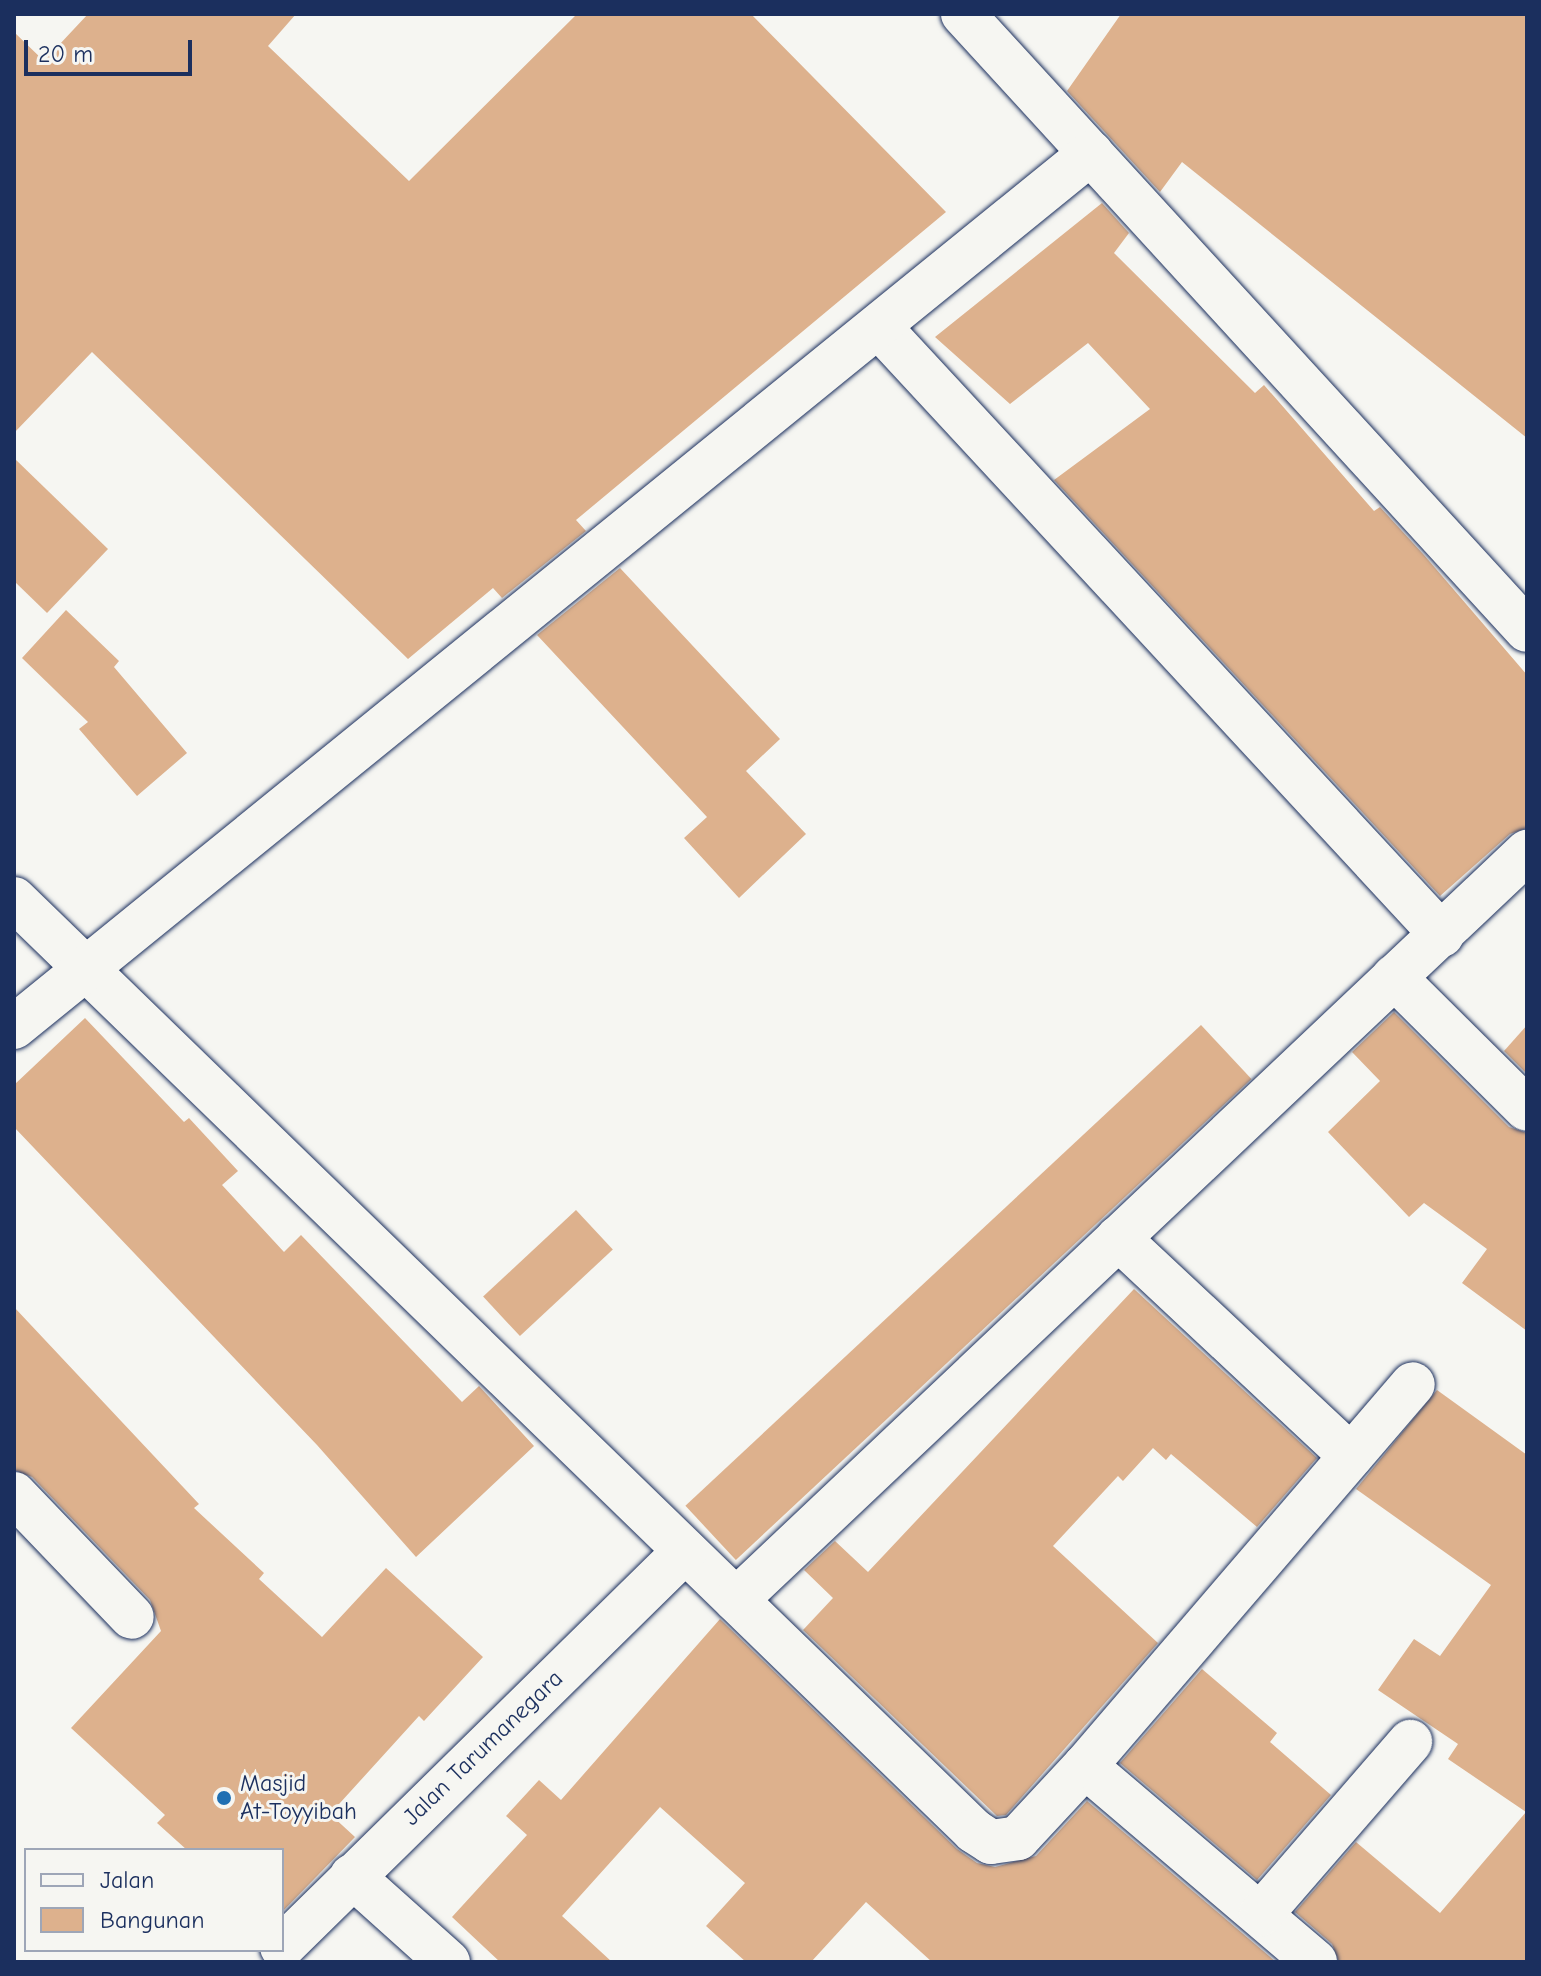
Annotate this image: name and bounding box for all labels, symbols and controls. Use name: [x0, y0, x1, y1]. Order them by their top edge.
scale bar: [28, 24, 196, 74]
text: 20 m: [38, 40, 93, 68]
street label: Jalan Tarumanegara: [397, 1664, 569, 1832]
place label: Masjid At-Toyyibah: [240, 1770, 357, 1826]
marker: Masjid At-Toyyibah: [215, 1789, 233, 1807]
legend: [24, 1848, 284, 1952]
text: Jalan: [100, 1866, 154, 1894]
text: Bangunan: [100, 1906, 204, 1934]

